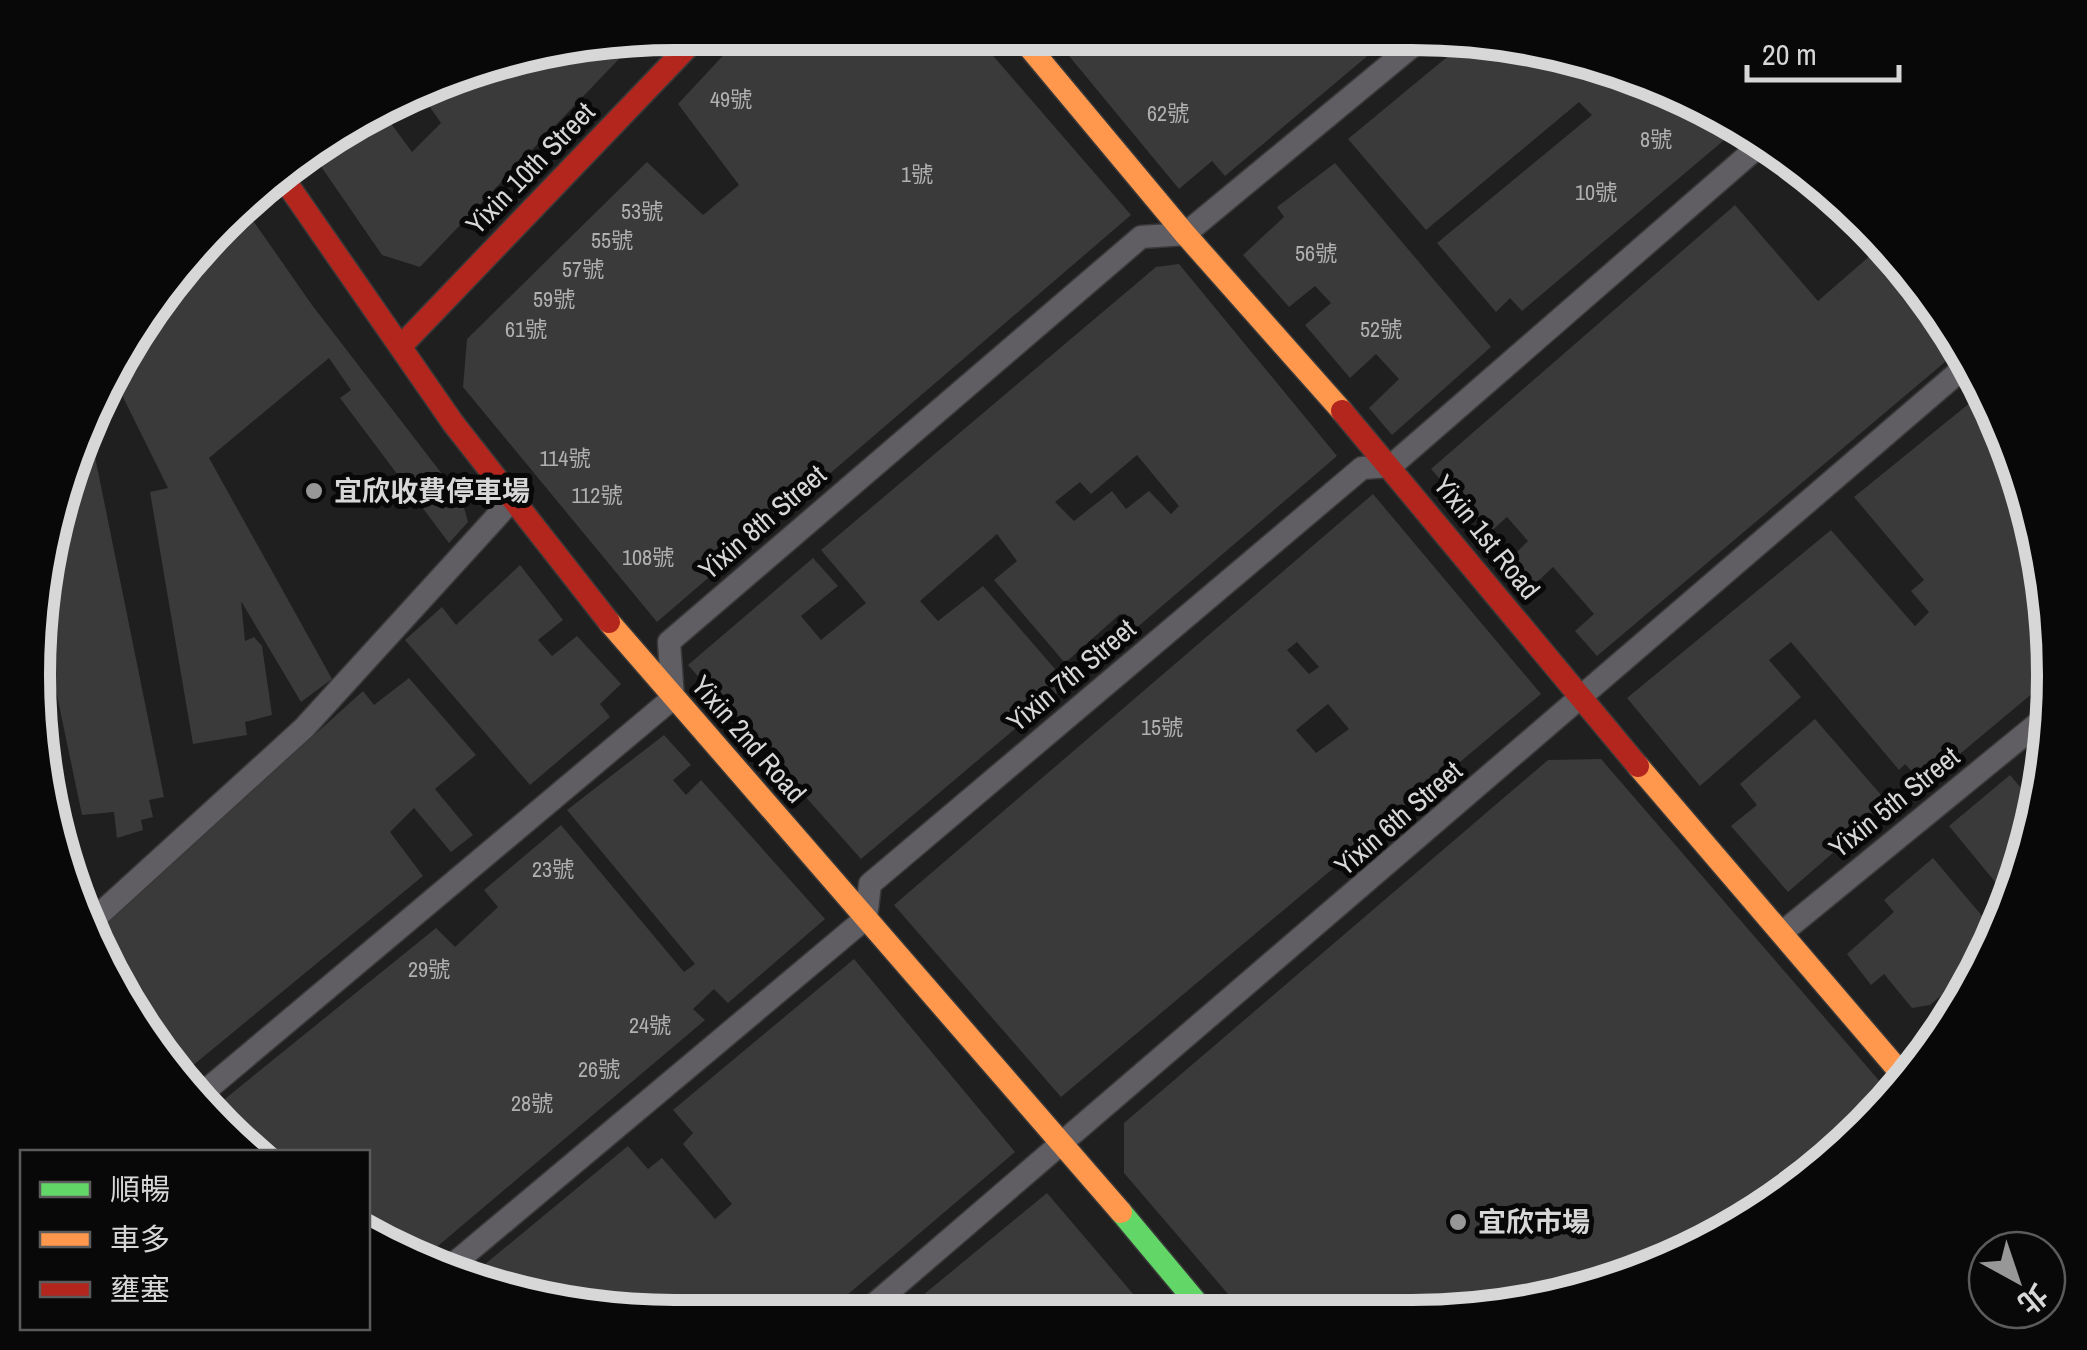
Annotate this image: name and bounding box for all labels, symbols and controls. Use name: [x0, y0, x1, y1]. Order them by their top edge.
scale bar: [1747, 20, 1900, 82]
text: 20 m: [1762, 34, 1817, 74]
house number: 49號: [710, 84, 752, 114]
street label: Yixin 10th Street: [457, 94, 603, 242]
house number: 62號: [1147, 98, 1189, 128]
house number: 8號: [1640, 124, 1672, 154]
house number: 1號: [901, 159, 933, 189]
house number: 10號: [1575, 177, 1617, 207]
house number: 53號: [621, 196, 663, 226]
house number: 55號: [591, 225, 633, 255]
house number: 56號: [1295, 238, 1337, 268]
house number: 57號: [562, 254, 604, 284]
house number: 59號: [533, 284, 575, 314]
house number: 61號: [505, 314, 547, 344]
house number: 52號: [1360, 314, 1402, 344]
house number: 114號: [540, 443, 590, 473]
street label: Yixin 8th Street: [690, 456, 834, 588]
street label: Yixin 1st Road: [1425, 467, 1549, 607]
place label: 宜欣收費停車場: [334, 472, 530, 510]
marker: 宜欣收費停車場: [303, 480, 325, 502]
house number: 112號: [572, 480, 622, 510]
house number: 108號: [622, 542, 674, 572]
street label: Yixin 7th Street: [998, 610, 1144, 740]
street label: Yixin 2nd Road: [683, 667, 815, 811]
house number: 15號: [1141, 712, 1183, 742]
street label: Yixin 5th Street: [1821, 738, 1967, 866]
street label: Yixin 6th Street: [1326, 752, 1470, 884]
house number: 23號: [532, 854, 574, 884]
house number: 29號: [408, 954, 450, 984]
house number: 24號: [629, 1010, 671, 1040]
house number: 26號: [578, 1054, 620, 1084]
house number: 28號: [511, 1088, 553, 1118]
legend: [20, 1150, 370, 1330]
text: 順暢: [110, 1169, 170, 1209]
place label: 宜欣市場: [1478, 1203, 1590, 1241]
marker: 宜欣市場: [1447, 1211, 1469, 1233]
text: 車多: [110, 1219, 170, 1259]
north arrow: [1967, 1230, 2067, 1330]
text: 壅塞: [110, 1269, 170, 1309]
text: 北: [2010, 1276, 2056, 1323]

